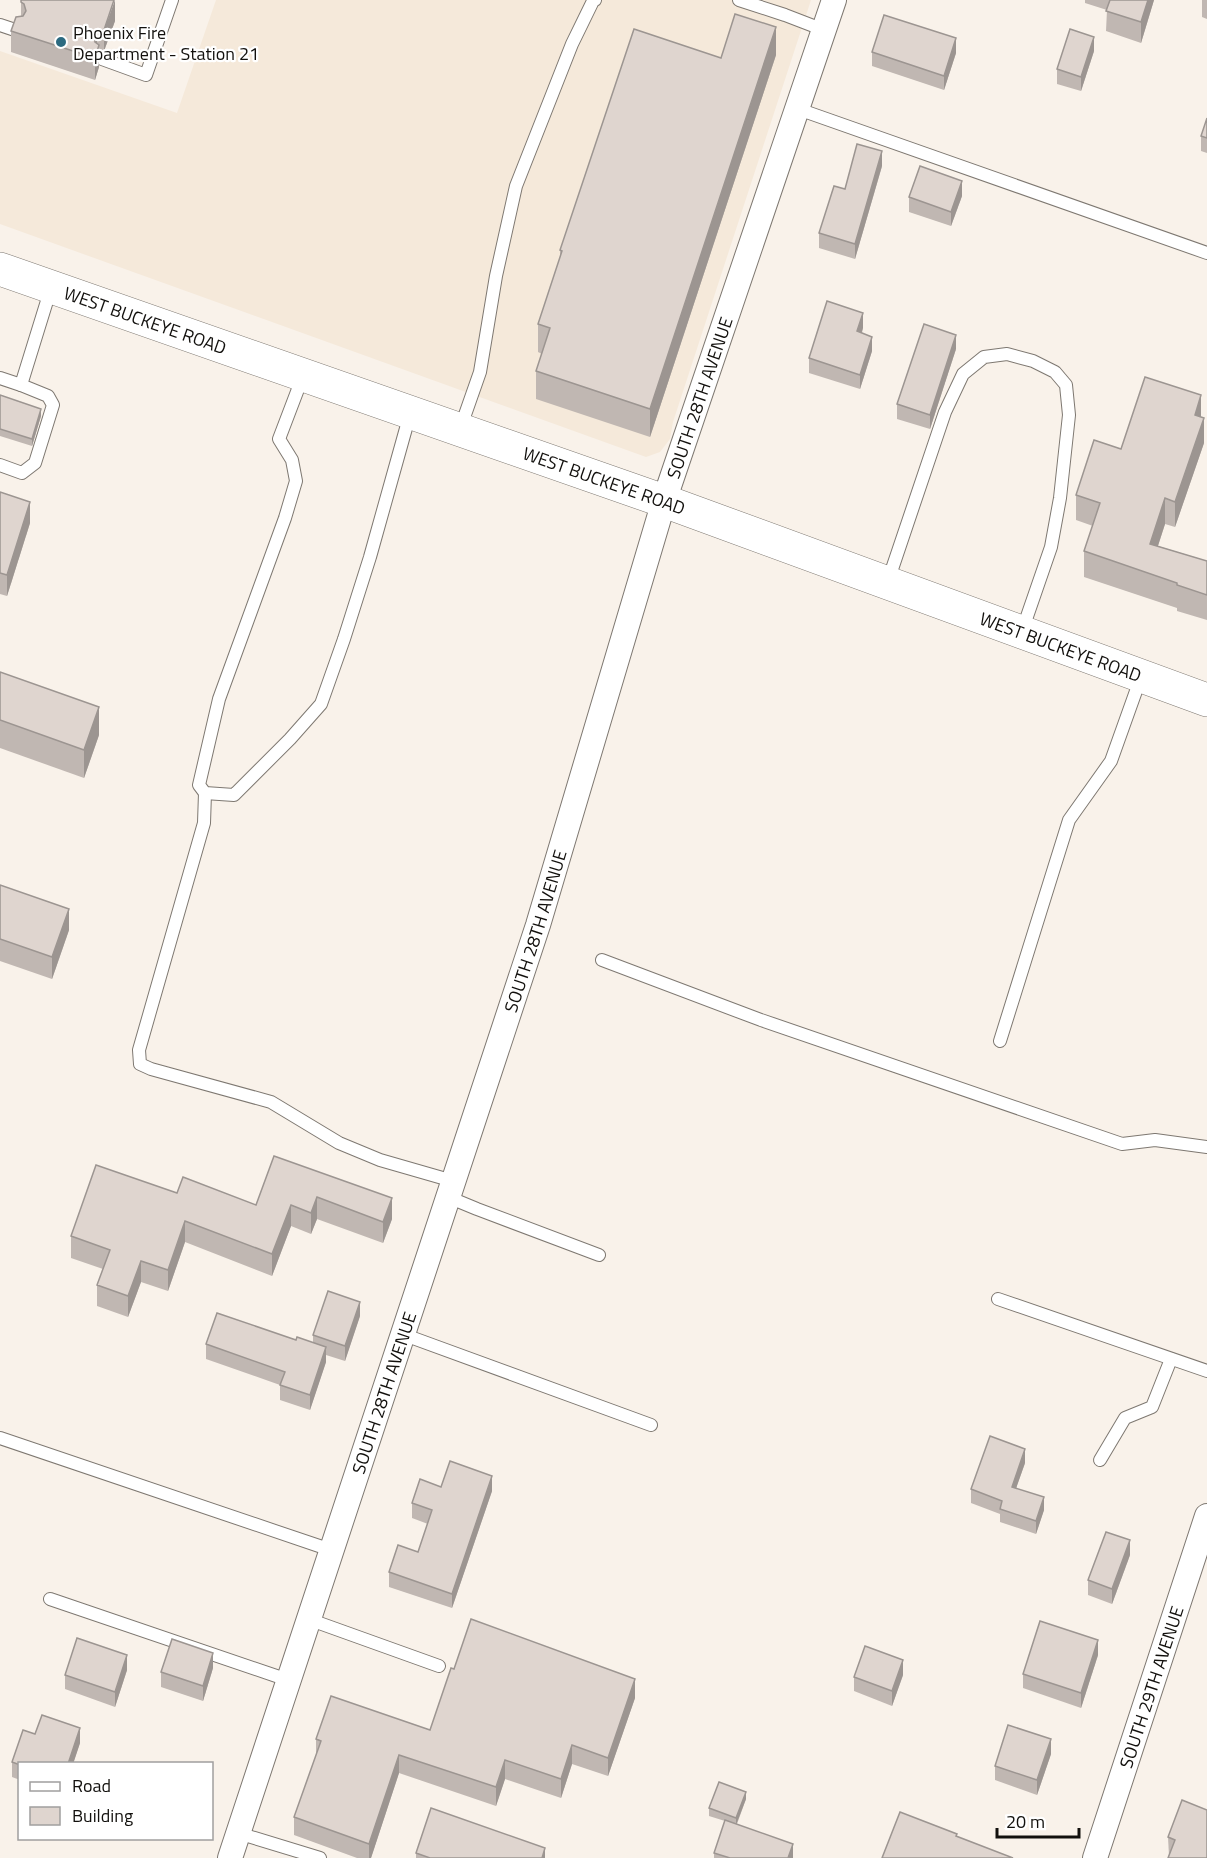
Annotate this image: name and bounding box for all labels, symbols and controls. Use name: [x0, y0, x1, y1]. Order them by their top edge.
place label: Phoenix Fire Department - Station 21: [73, 19, 259, 67]
marker: Phoenix Fire Department - Station 21: [54, 35, 68, 49]
street label: WEST BUCKEYE ROAD: [60, 279, 230, 361]
street label: SOUTH 28TH AVENUE: [659, 313, 739, 482]
street label: WEST BUCKEYE ROAD: [519, 439, 689, 521]
street label: WEST BUCKEYE ROAD: [976, 604, 1146, 688]
street label: SOUTH 28TH AVENUE: [497, 846, 573, 1016]
street label: SOUTH 28TH AVENUE: [344, 1308, 423, 1477]
street label: SOUTH 29TH AVENUE: [1112, 1602, 1190, 1771]
legend: [18, 1762, 213, 1840]
text: Road: [72, 1772, 111, 1799]
scale bar: [997, 1801, 1080, 1839]
text: Building: [72, 1802, 133, 1829]
text: 20 m: [1006, 1808, 1045, 1835]

